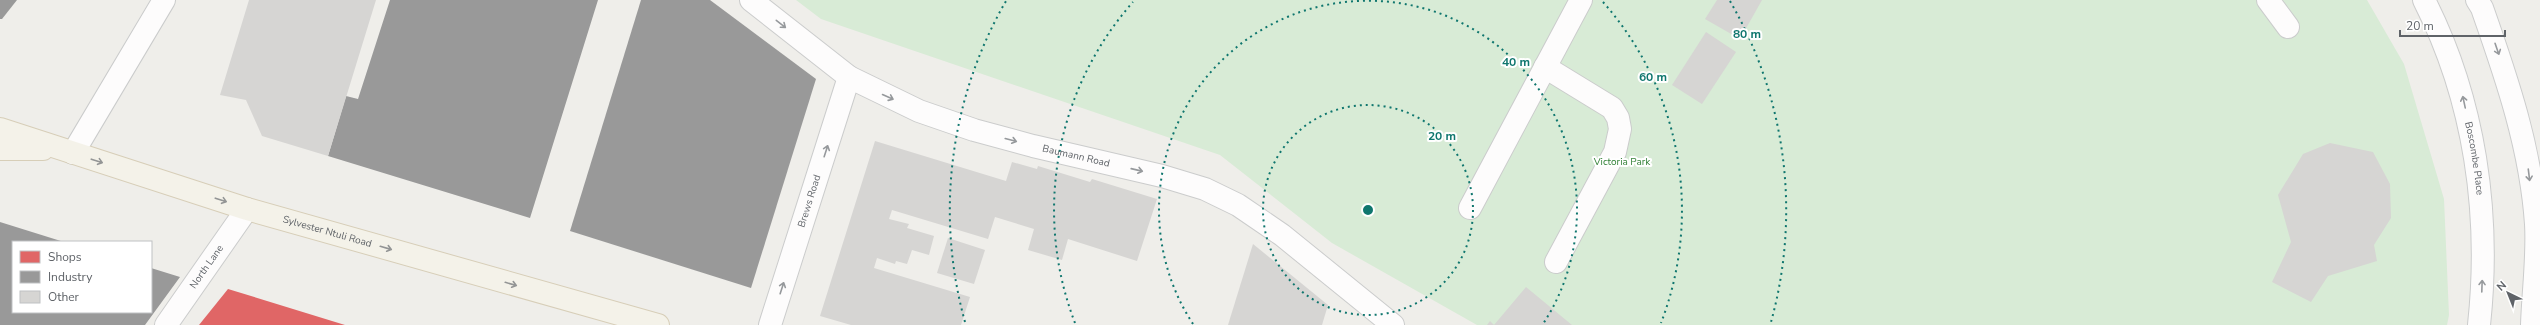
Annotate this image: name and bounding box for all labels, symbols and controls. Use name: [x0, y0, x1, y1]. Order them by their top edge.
scale bar: [2400, 12, 2505, 38]
text: 20 m: [2406, 18, 2434, 34]
one-way arrow: [776, 20, 787, 28]
text: 80 m: [1733, 26, 1761, 42]
one-way arrow: [2493, 43, 2501, 55]
text: 40 m: [1502, 54, 1530, 70]
text: 60 m: [1639, 69, 1667, 85]
one-way arrow: [882, 94, 894, 101]
one-way arrow: [2459, 96, 2467, 109]
street label: Boscombe Place: [2461, 120, 2487, 196]
text: 20 m: [1428, 128, 1456, 144]
one-way arrow: [1004, 137, 1017, 144]
street label: Baumann Road: [1041, 141, 1111, 171]
one-way arrow: [822, 145, 830, 157]
park label: Victoria Park: [1593, 155, 1651, 169]
one-way arrow: [91, 157, 103, 165]
one-way arrow: [1130, 167, 1143, 175]
one-way arrow: [2526, 168, 2533, 181]
street label: Brews Road: [795, 173, 824, 229]
one-way arrow: [214, 197, 227, 204]
centre of rings: [1361, 203, 1375, 217]
street label: Sylvester Ntuli Road: [281, 212, 374, 251]
legend: [12, 241, 152, 313]
street label: North Lane: [186, 242, 227, 291]
one-way arrow: [379, 245, 392, 253]
text: Shops: [48, 249, 82, 265]
text: Industry: [48, 269, 93, 285]
north arrow: [2488, 273, 2528, 313]
text: N: [2493, 278, 2510, 294]
one-way arrow: [2479, 280, 2486, 293]
one-way arrow: [504, 281, 517, 288]
one-way arrow: [779, 281, 786, 294]
text: Other: [48, 289, 80, 305]

